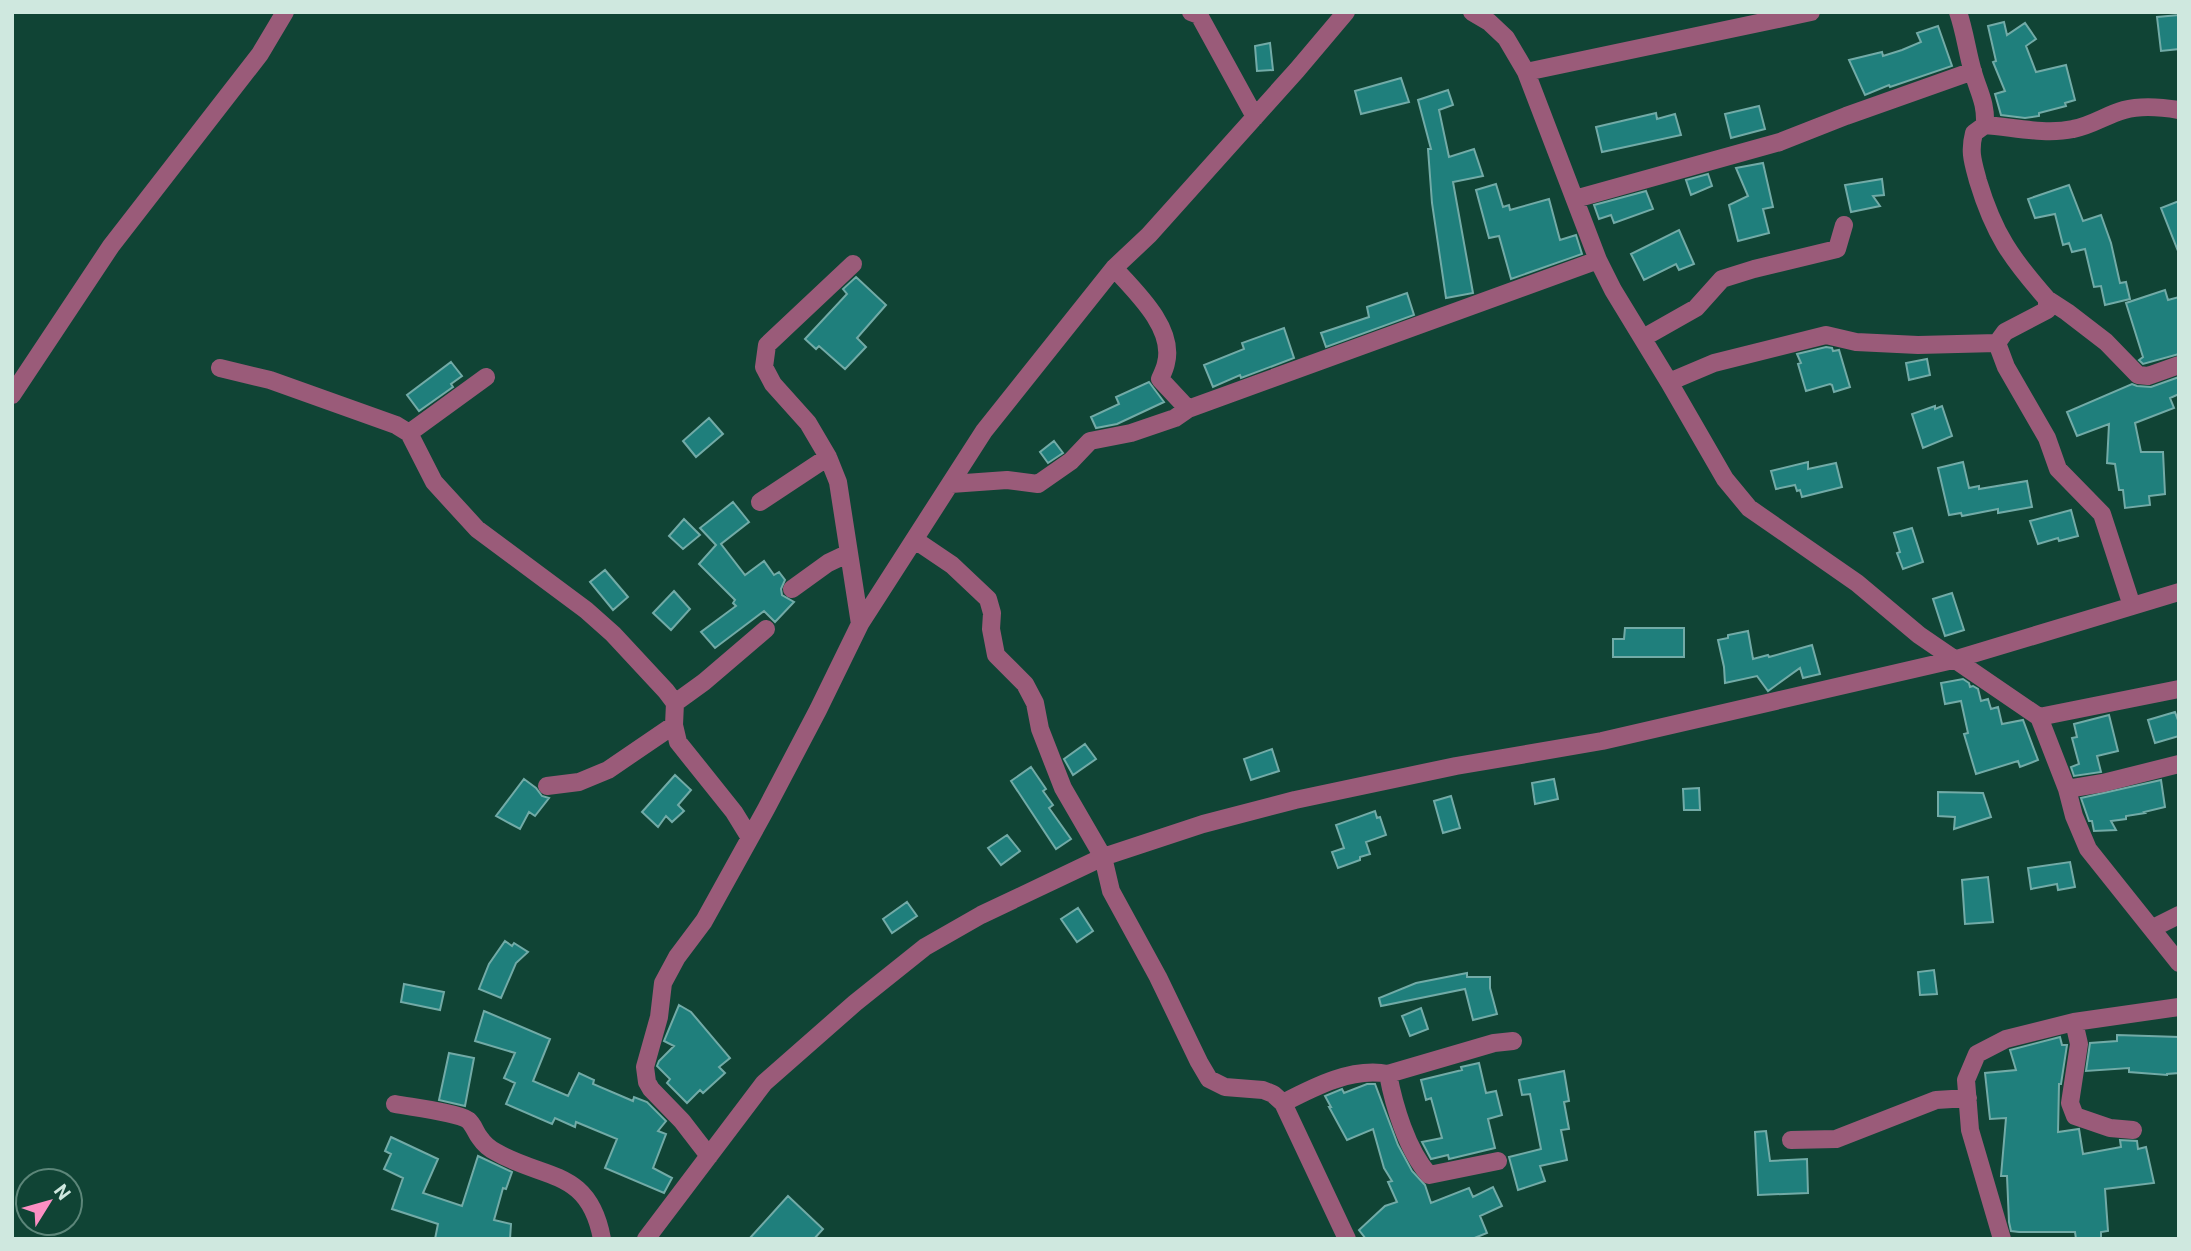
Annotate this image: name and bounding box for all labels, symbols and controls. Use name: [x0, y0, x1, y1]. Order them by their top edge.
north arrow: [14, 1167, 84, 1237]
text: N: [49, 1180, 75, 1204]

